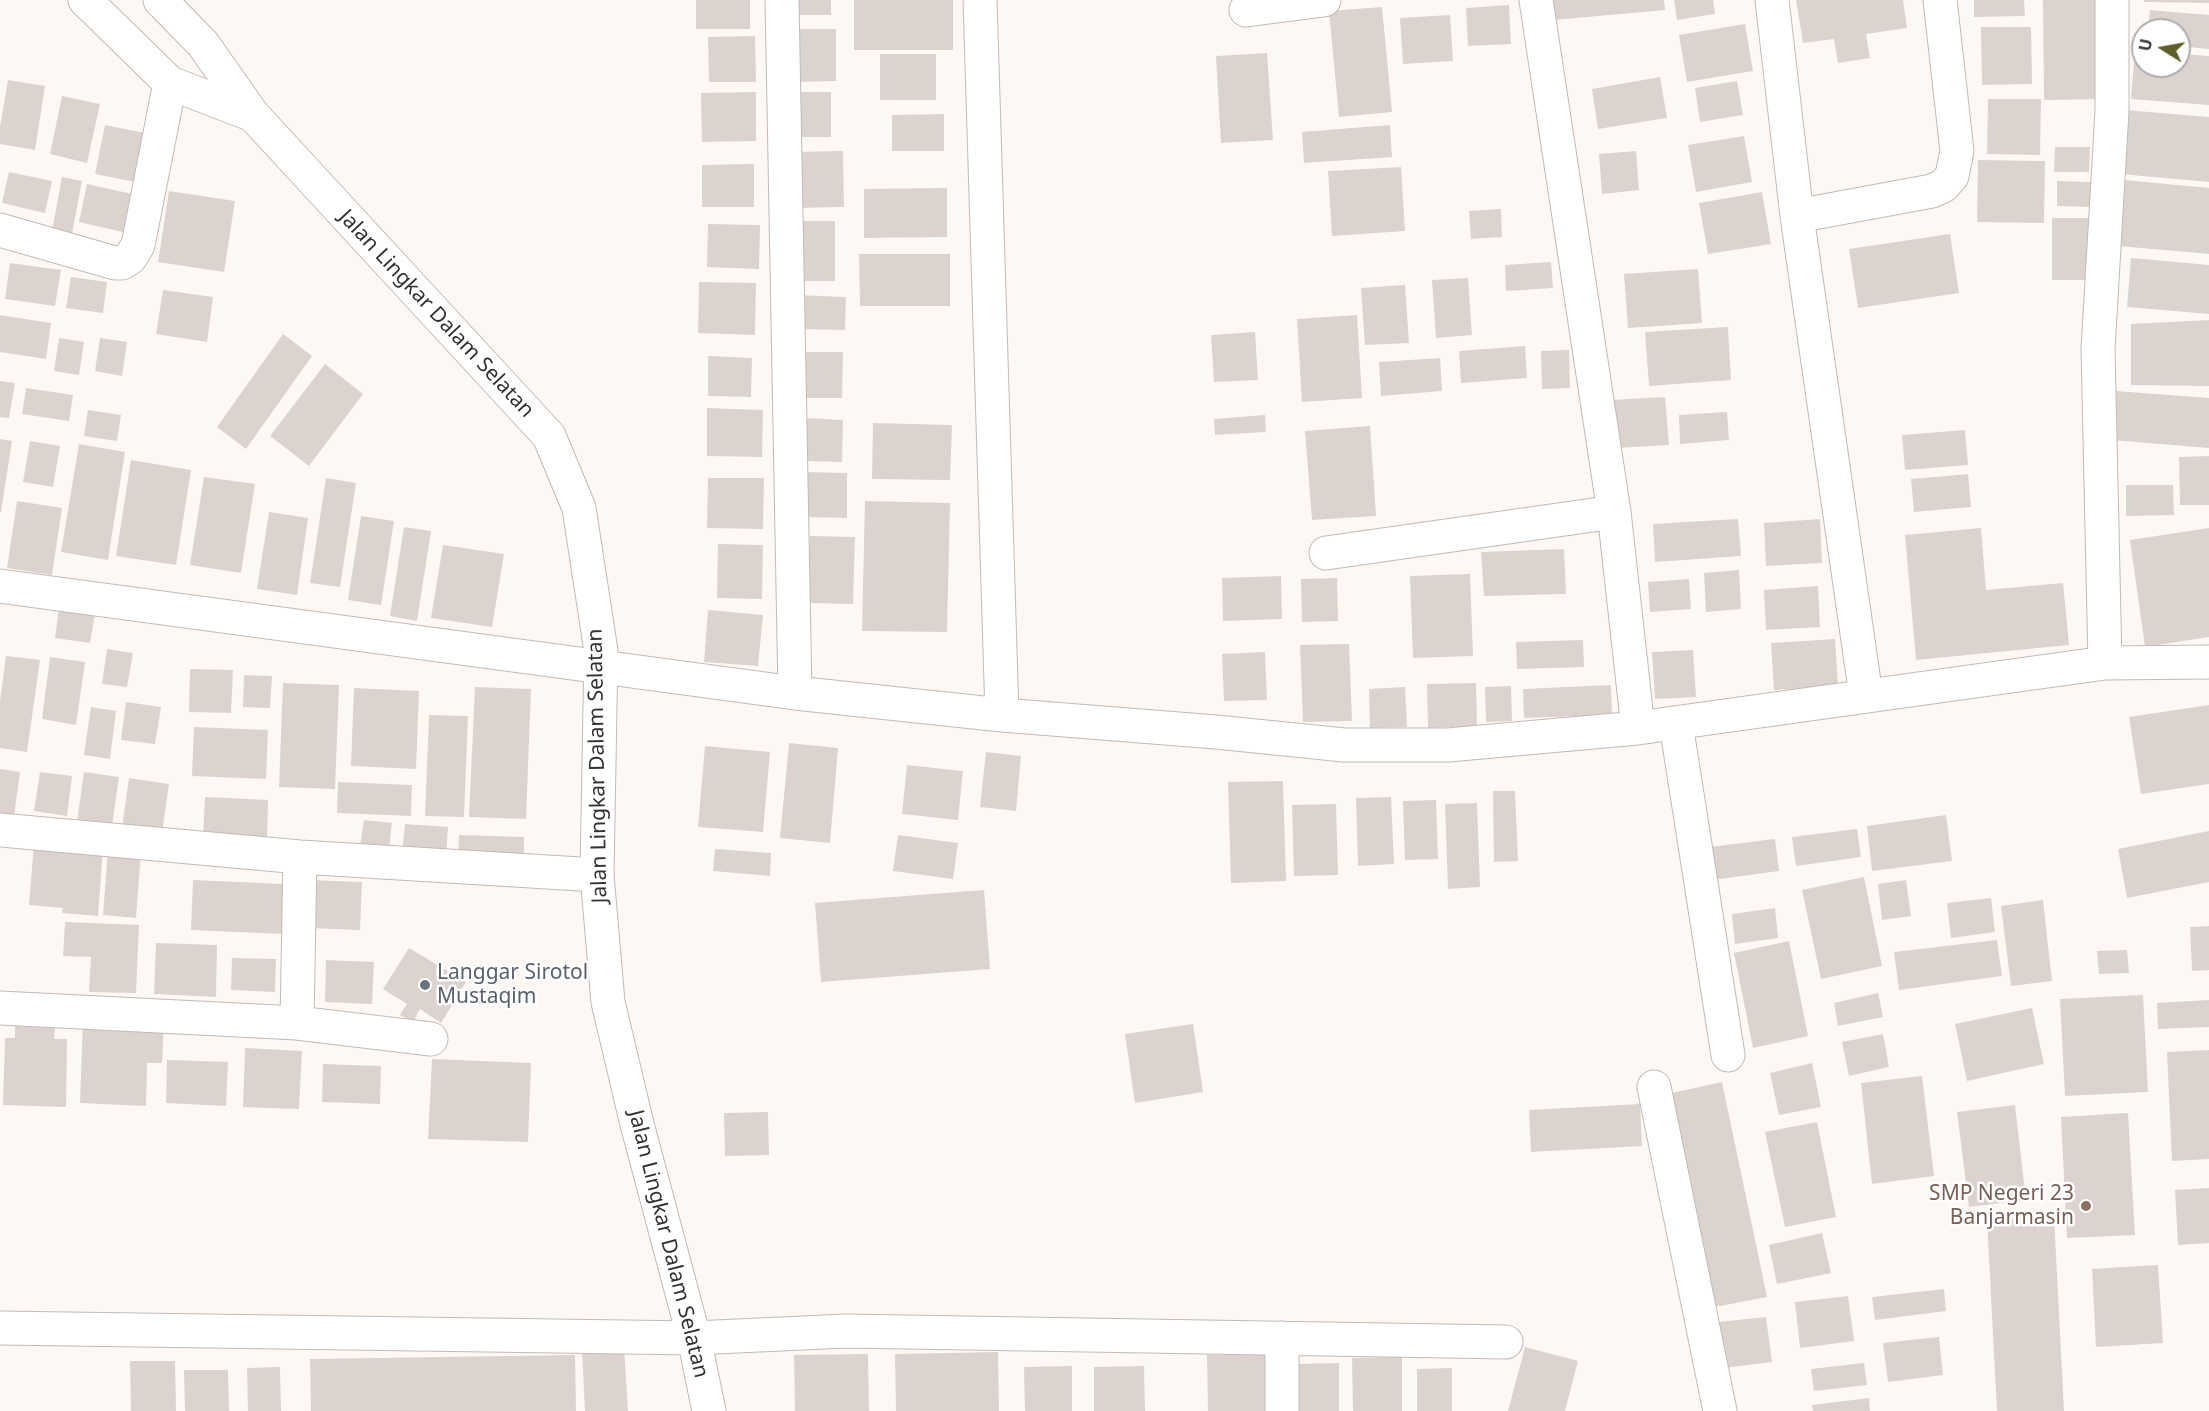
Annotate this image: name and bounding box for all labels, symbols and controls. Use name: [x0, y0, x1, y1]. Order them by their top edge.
north arrow: [2131, 18, 2191, 78]
text: U: [2133, 37, 2157, 53]
street label: Jalan Lingkar Dalam Selatan: [333, 205, 539, 423]
street label: Jalan Lingkar Dalam Selatan: [583, 628, 613, 904]
place label: Langgar Sirotol Mustaqim: [437, 960, 588, 1010]
marker: Langgar Sirotol Mustaqim: [418, 978, 432, 992]
street label: Jalan Lingkar Dalam Selatan: [623, 1108, 713, 1380]
place label: SMP Negeri 23 Banjarmasin: [1929, 1181, 2074, 1231]
marker: SMP Negeri 23 Banjarmasin: [2079, 1199, 2093, 1213]

